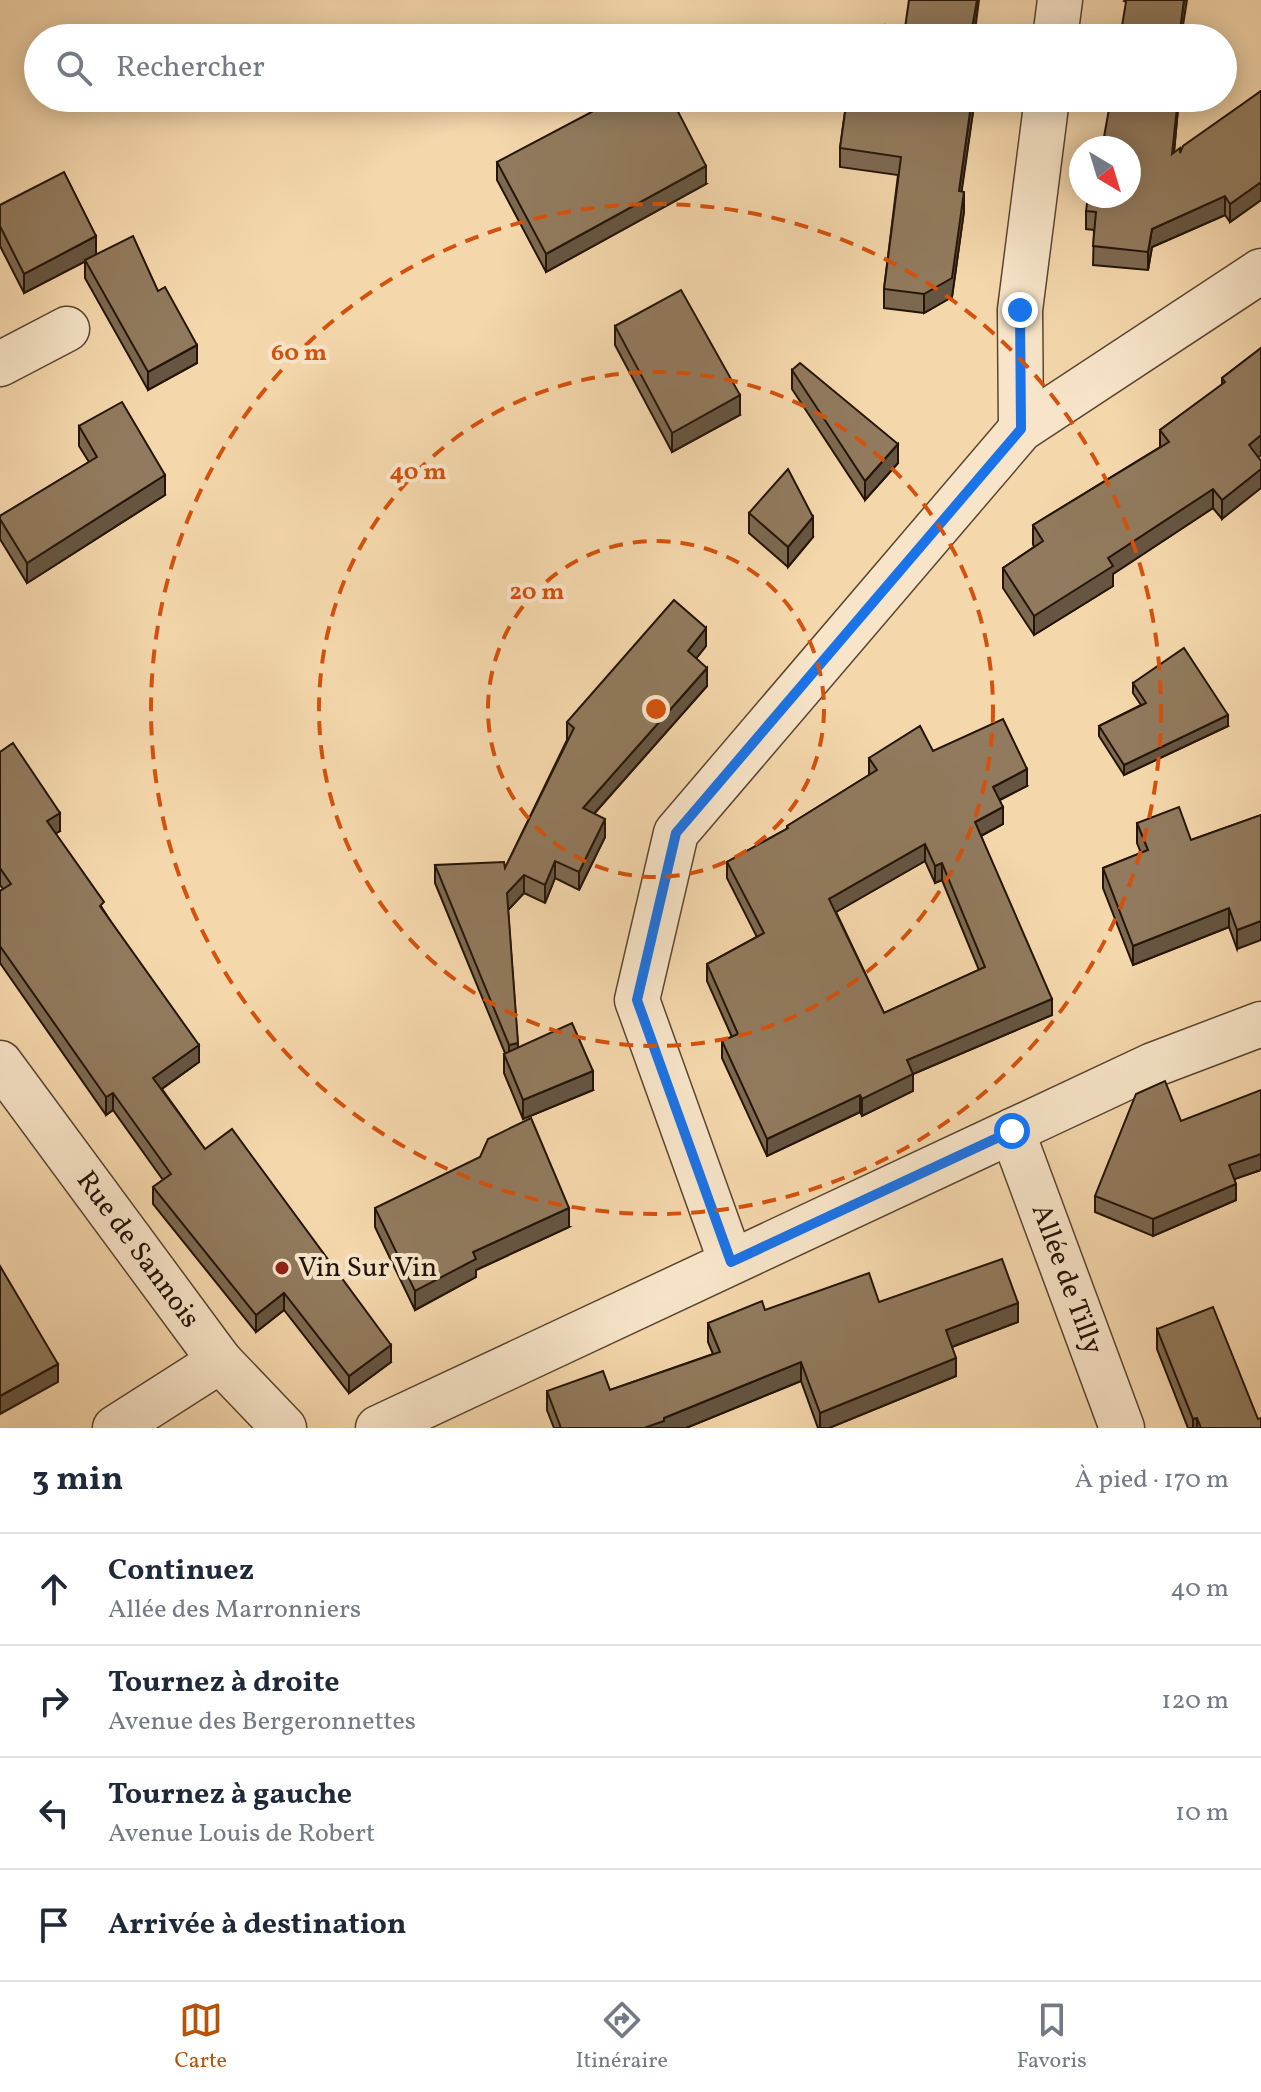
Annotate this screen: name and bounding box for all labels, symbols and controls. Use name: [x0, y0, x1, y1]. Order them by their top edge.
search box: [24, 24, 1237, 112]
icon: search: [52, 46, 96, 90]
text: Rechercher: [116, 47, 265, 89]
north arrow: [1069, 136, 1141, 208]
route end: [1002, 292, 1038, 328]
text: 60 m: [271, 337, 327, 371]
text: 40 m: [390, 456, 446, 490]
text: 20 m: [509, 576, 565, 610]
centre of rings: [642, 695, 670, 723]
route start: [994, 1113, 1030, 1149]
street label: Rue de Sannois: [67, 1163, 209, 1336]
street label: Allée de Tilly: [1021, 1198, 1113, 1360]
place label: Vin Sur Vin: [298, 1249, 437, 1288]
marker: Vin Sur Vin: [273, 1259, 291, 1277]
text: 3 min: [32, 1457, 123, 1504]
text: À pied · 170 m: [1075, 1462, 1229, 1498]
text: Continuez: [108, 1550, 254, 1592]
icon: ahead: [32, 1567, 76, 1611]
text: 40 m: [1170, 1571, 1229, 1607]
text: Allée des Marronniers: [108, 1592, 361, 1628]
text: Tournez à droite: [108, 1662, 340, 1704]
icon: right: [32, 1679, 76, 1723]
text: 120 m: [1161, 1683, 1229, 1719]
text: Avenue des Bergeronnettes: [108, 1704, 416, 1740]
text: Tournez à gauche: [108, 1774, 352, 1816]
icon: left: [32, 1791, 76, 1835]
text: 10 m: [1175, 1795, 1229, 1831]
text: Avenue Louis de Robert: [108, 1816, 375, 1852]
icon: arrive: [32, 1903, 76, 1947]
text: Arrivée à destination: [108, 1904, 407, 1946]
tab: Carte: [174, 1998, 227, 2077]
tab: Itinéraire: [576, 1998, 668, 2077]
tab: Favoris: [1017, 1998, 1087, 2077]

